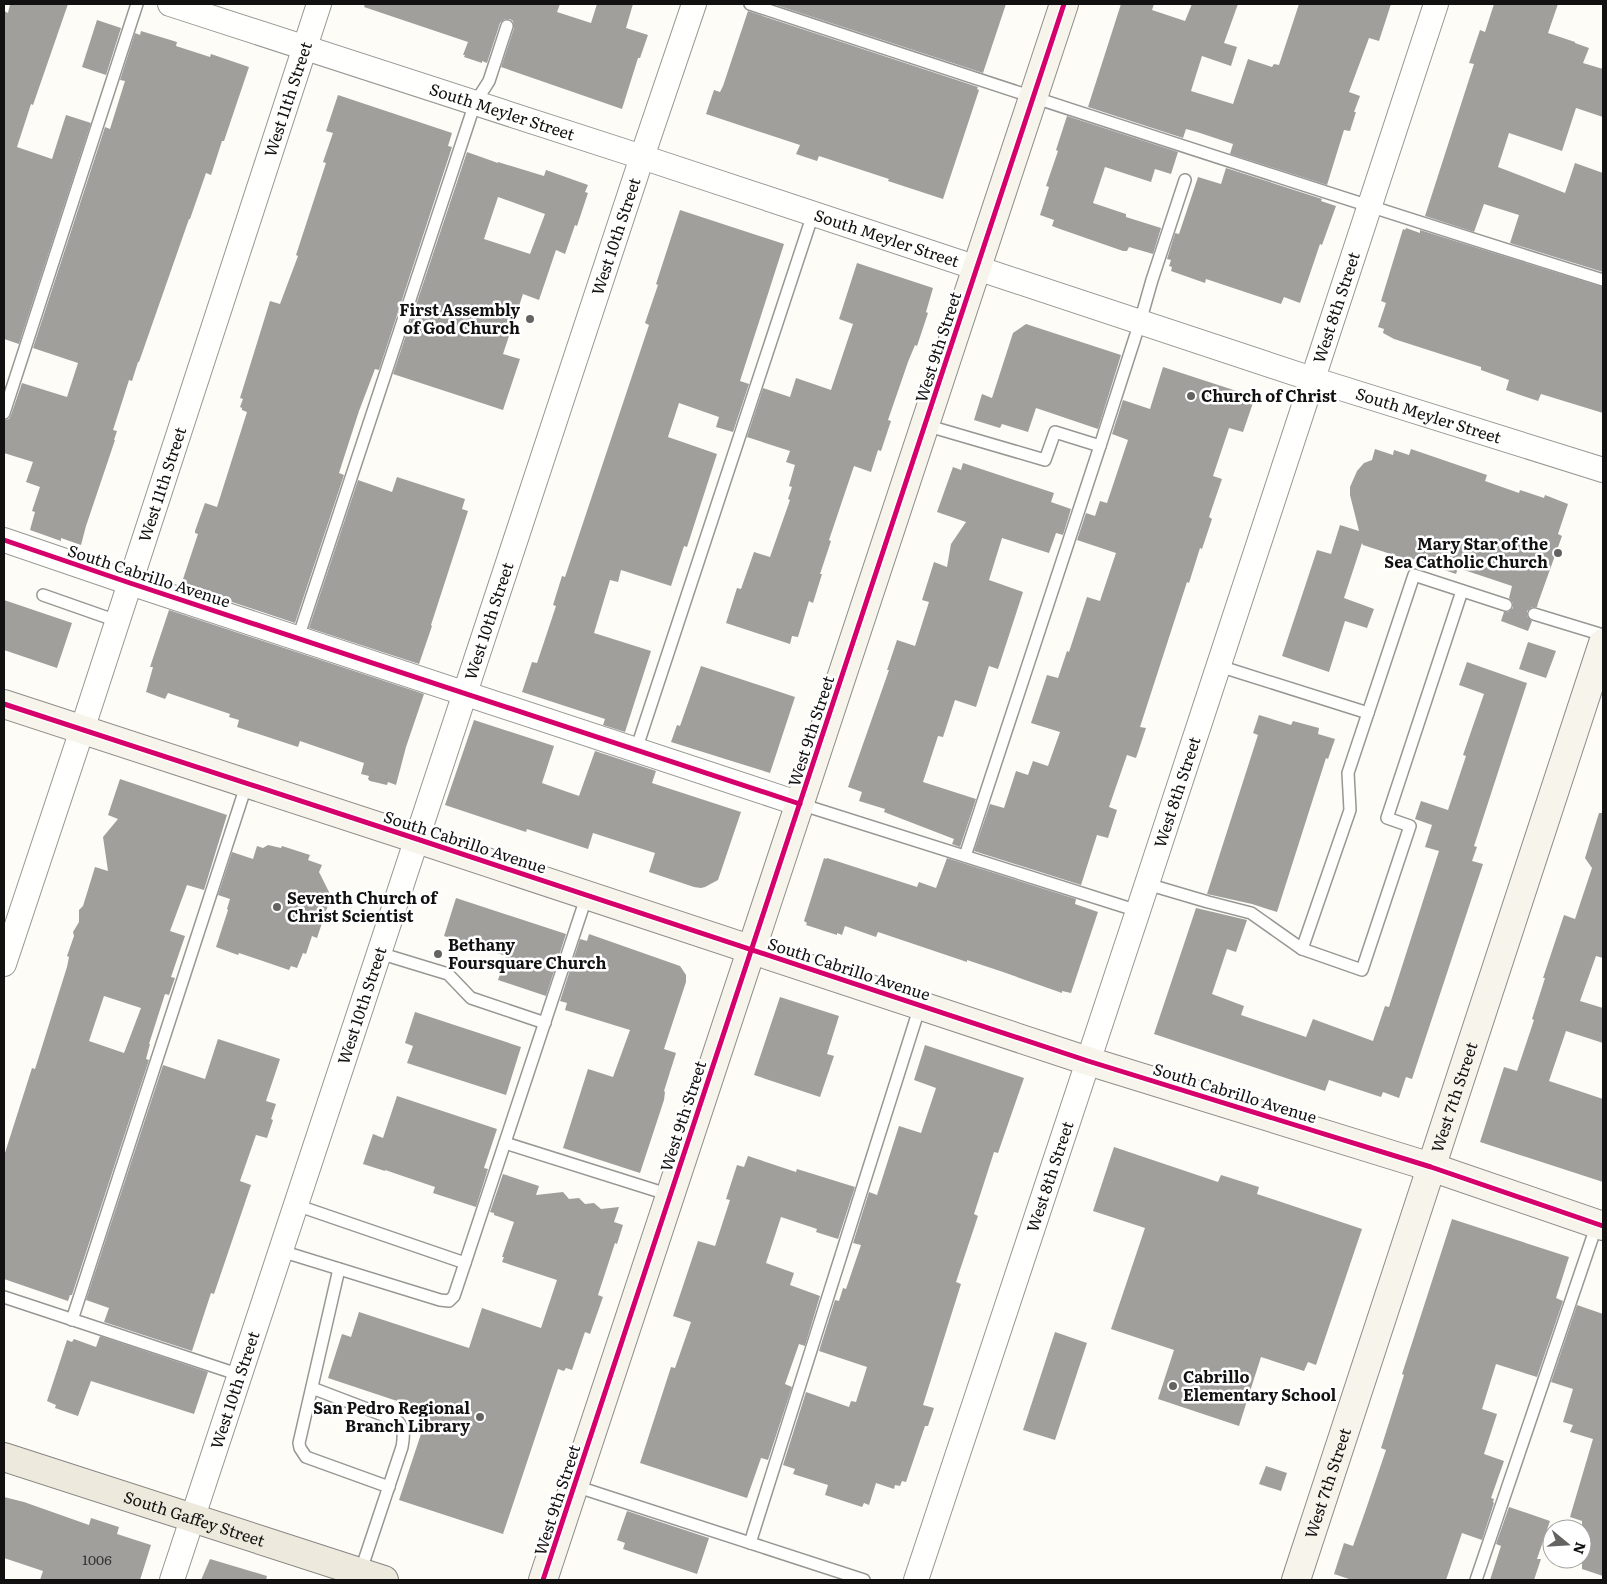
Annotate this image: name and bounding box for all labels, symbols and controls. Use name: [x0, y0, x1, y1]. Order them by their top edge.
street label: West 11th Street: [257, 38, 317, 160]
street label: South Meyler Street: [427, 76, 579, 146]
street label: West 10th Street: [584, 174, 646, 298]
street label: South Meyler Street: [811, 202, 963, 273]
street label: West 8th Street: [1306, 248, 1365, 366]
street label: West 9th Street: [908, 288, 966, 405]
place label: First Assembly of God Church: [399, 297, 520, 339]
marker: First Assembly of God Church: [524, 313, 536, 325]
street label: South Meyler Street: [1353, 380, 1505, 449]
place label: Church of Christ: [1201, 383, 1337, 407]
marker: Church of Christ: [1185, 390, 1197, 402]
street label: West 11th Street: [131, 423, 191, 545]
place label: Mary Star of the Sea Catholic Church: [1384, 531, 1548, 573]
street label: South Cabrillo Avenue: [65, 537, 234, 613]
marker: Mary Star of the Sea Catholic Church: [1552, 547, 1564, 559]
street label: West 10th Street: [457, 558, 519, 683]
street label: West 9th Street: [781, 672, 839, 789]
street label: West 8th Street: [1147, 733, 1206, 851]
street label: South Cabrillo Avenue: [381, 803, 550, 879]
place label: Seventh Church of Christ Scientist: [287, 885, 439, 927]
marker: Seventh Church of Christ Scientist: [271, 901, 283, 913]
street label: South Cabrillo Avenue: [765, 930, 934, 1006]
place label: Bethany Foursquare Church: [448, 932, 607, 974]
street label: West 10th Street: [330, 943, 392, 1067]
marker: Bethany Foursquare Church: [432, 948, 444, 960]
street label: West 7th Street: [1424, 1038, 1483, 1155]
street label: South Cabrillo Avenue: [1151, 1056, 1320, 1128]
street label: West 9th Street: [653, 1057, 711, 1174]
street label: West 8th Street: [1019, 1117, 1079, 1235]
street label: West 10th Street: [203, 1327, 265, 1452]
place label: Cabrillo Elementary School: [1183, 1364, 1337, 1406]
marker: Cabrillo Elementary School: [1167, 1380, 1179, 1392]
place label: San Pedro Regional Branch Library: [313, 1395, 470, 1437]
marker: San Pedro Regional Branch Library: [474, 1411, 486, 1423]
street label: West 7th Street: [1297, 1424, 1356, 1541]
street label: West 9th Street: [527, 1441, 585, 1558]
street label: South Gaffey Street: [121, 1484, 269, 1552]
north arrow: [1542, 1519, 1592, 1569]
text: N: [1569, 1540, 1592, 1557]
house number: 1006: [82, 1549, 112, 1569]

